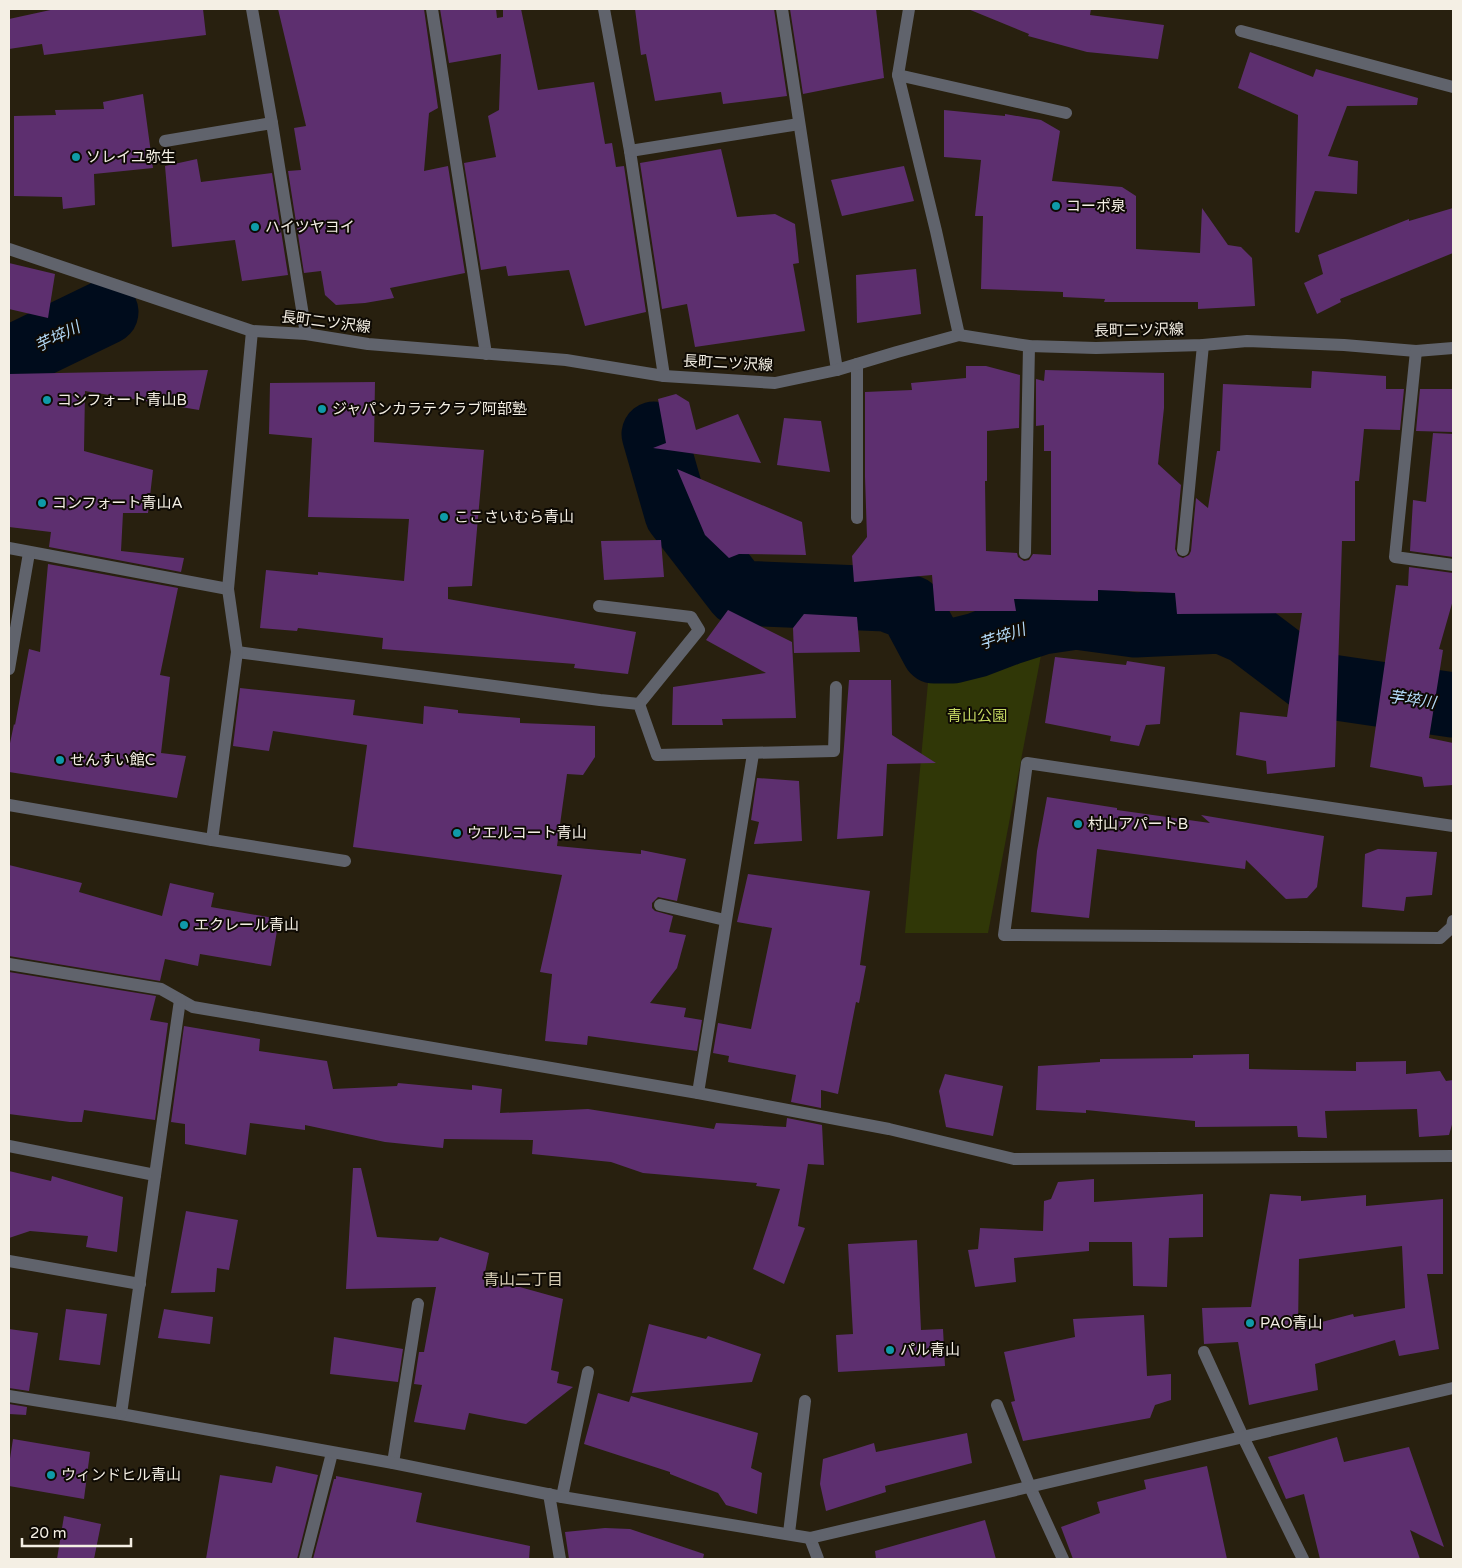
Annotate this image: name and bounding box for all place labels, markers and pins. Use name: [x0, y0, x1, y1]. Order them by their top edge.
place label: ソレイユ弥生: [86, 148, 176, 166]
marker: ソレイユ弥生: [70, 151, 82, 163]
place label: コーポ泉: [1066, 197, 1126, 215]
marker: コーポ泉: [1050, 200, 1062, 212]
place label: ハイツヤヨイ: [265, 218, 355, 236]
marker: ハイツヤヨイ: [249, 221, 261, 233]
place label: コンフォート青山B: [57, 391, 187, 409]
marker: コンフォート青山B: [41, 394, 53, 406]
place label: ジャパンカラテクラブ阿部塾: [332, 400, 527, 418]
marker: ジャパンカラテクラブ阿部塾: [316, 403, 328, 415]
place label: コンフォート青山A: [52, 494, 183, 512]
marker: コンフォート青山A: [36, 497, 48, 509]
place label: ここさいむら青山: [454, 508, 574, 526]
marker: ここさいむら青山: [438, 511, 450, 523]
place label: せんすい館C: [70, 751, 155, 769]
marker: せんすい館C: [54, 754, 66, 766]
place label: 村山アパートB: [1088, 815, 1188, 833]
marker: 村山アパートB: [1072, 818, 1084, 830]
place label: ウエルコート青山: [467, 824, 587, 842]
marker: ウエルコート青山: [451, 827, 463, 839]
place label: エクレール青山: [194, 916, 299, 934]
marker: エクレール青山: [178, 919, 190, 931]
place label: PAO青山: [1260, 1314, 1323, 1332]
marker: PAO青山: [1244, 1317, 1256, 1329]
place label: パル青山: [900, 1341, 960, 1359]
marker: パル青山: [884, 1344, 896, 1356]
place label: ウィンドヒル青山: [61, 1466, 181, 1484]
marker: ウィンドヒル青山: [45, 1469, 57, 1481]

